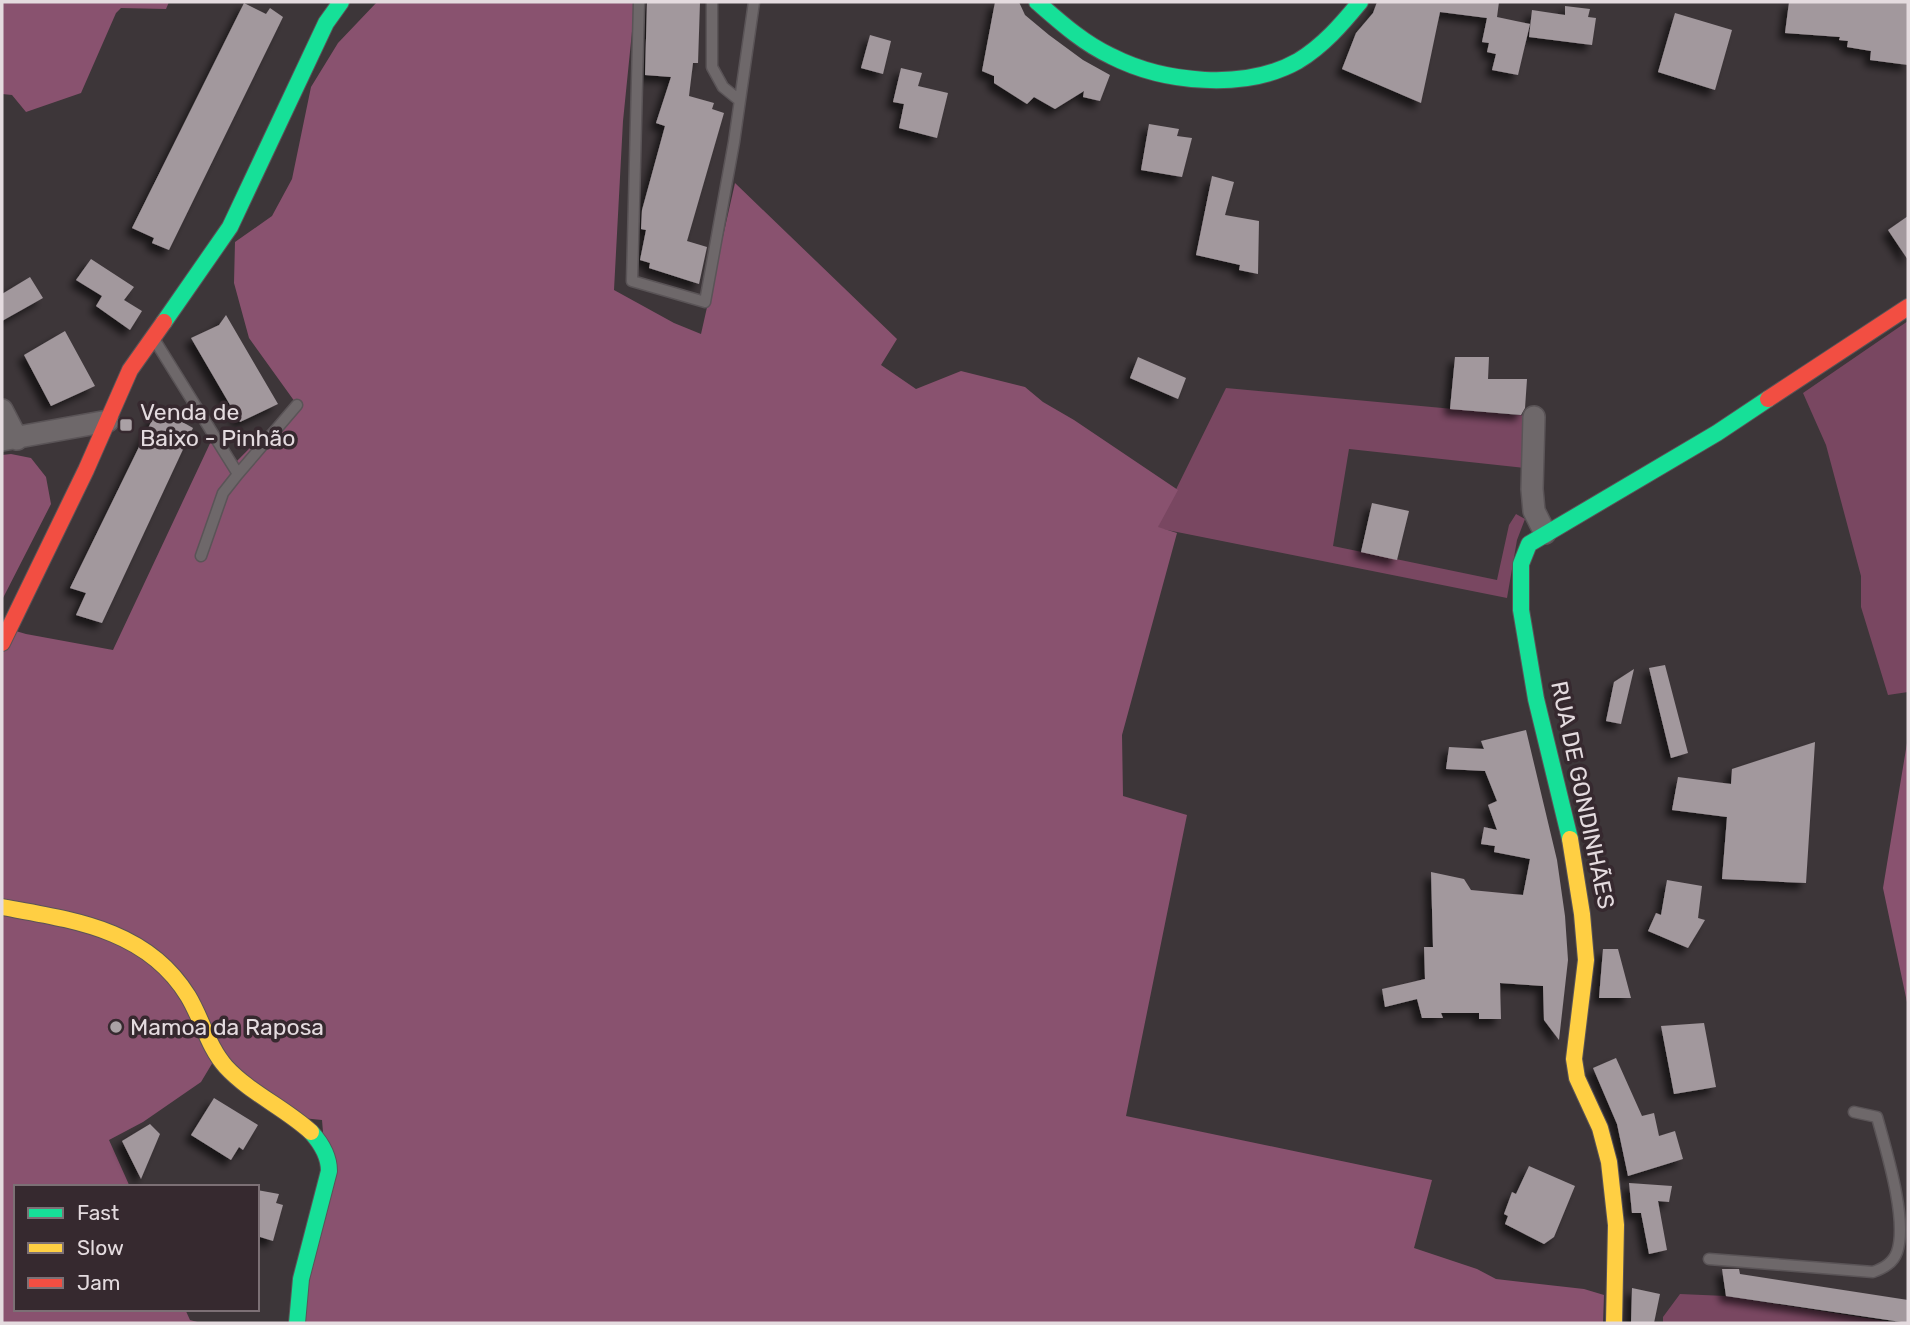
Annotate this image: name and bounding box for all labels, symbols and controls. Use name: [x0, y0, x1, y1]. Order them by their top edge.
place label: Venda de Baixo - Pinhão: [140, 398, 295, 452]
marker: Venda de Baixo - Pinhão: [118, 417, 134, 433]
street label: RUA DE GONDINHÃES: [1545, 679, 1621, 911]
place label: Mamoa da Raposa: [130, 1013, 324, 1041]
marker: Mamoa da Raposa: [108, 1019, 124, 1035]
legend: [14, 1185, 259, 1311]
text: Fast: [77, 1200, 119, 1225]
text: Slow: [77, 1235, 124, 1260]
text: Jam: [77, 1270, 121, 1295]

